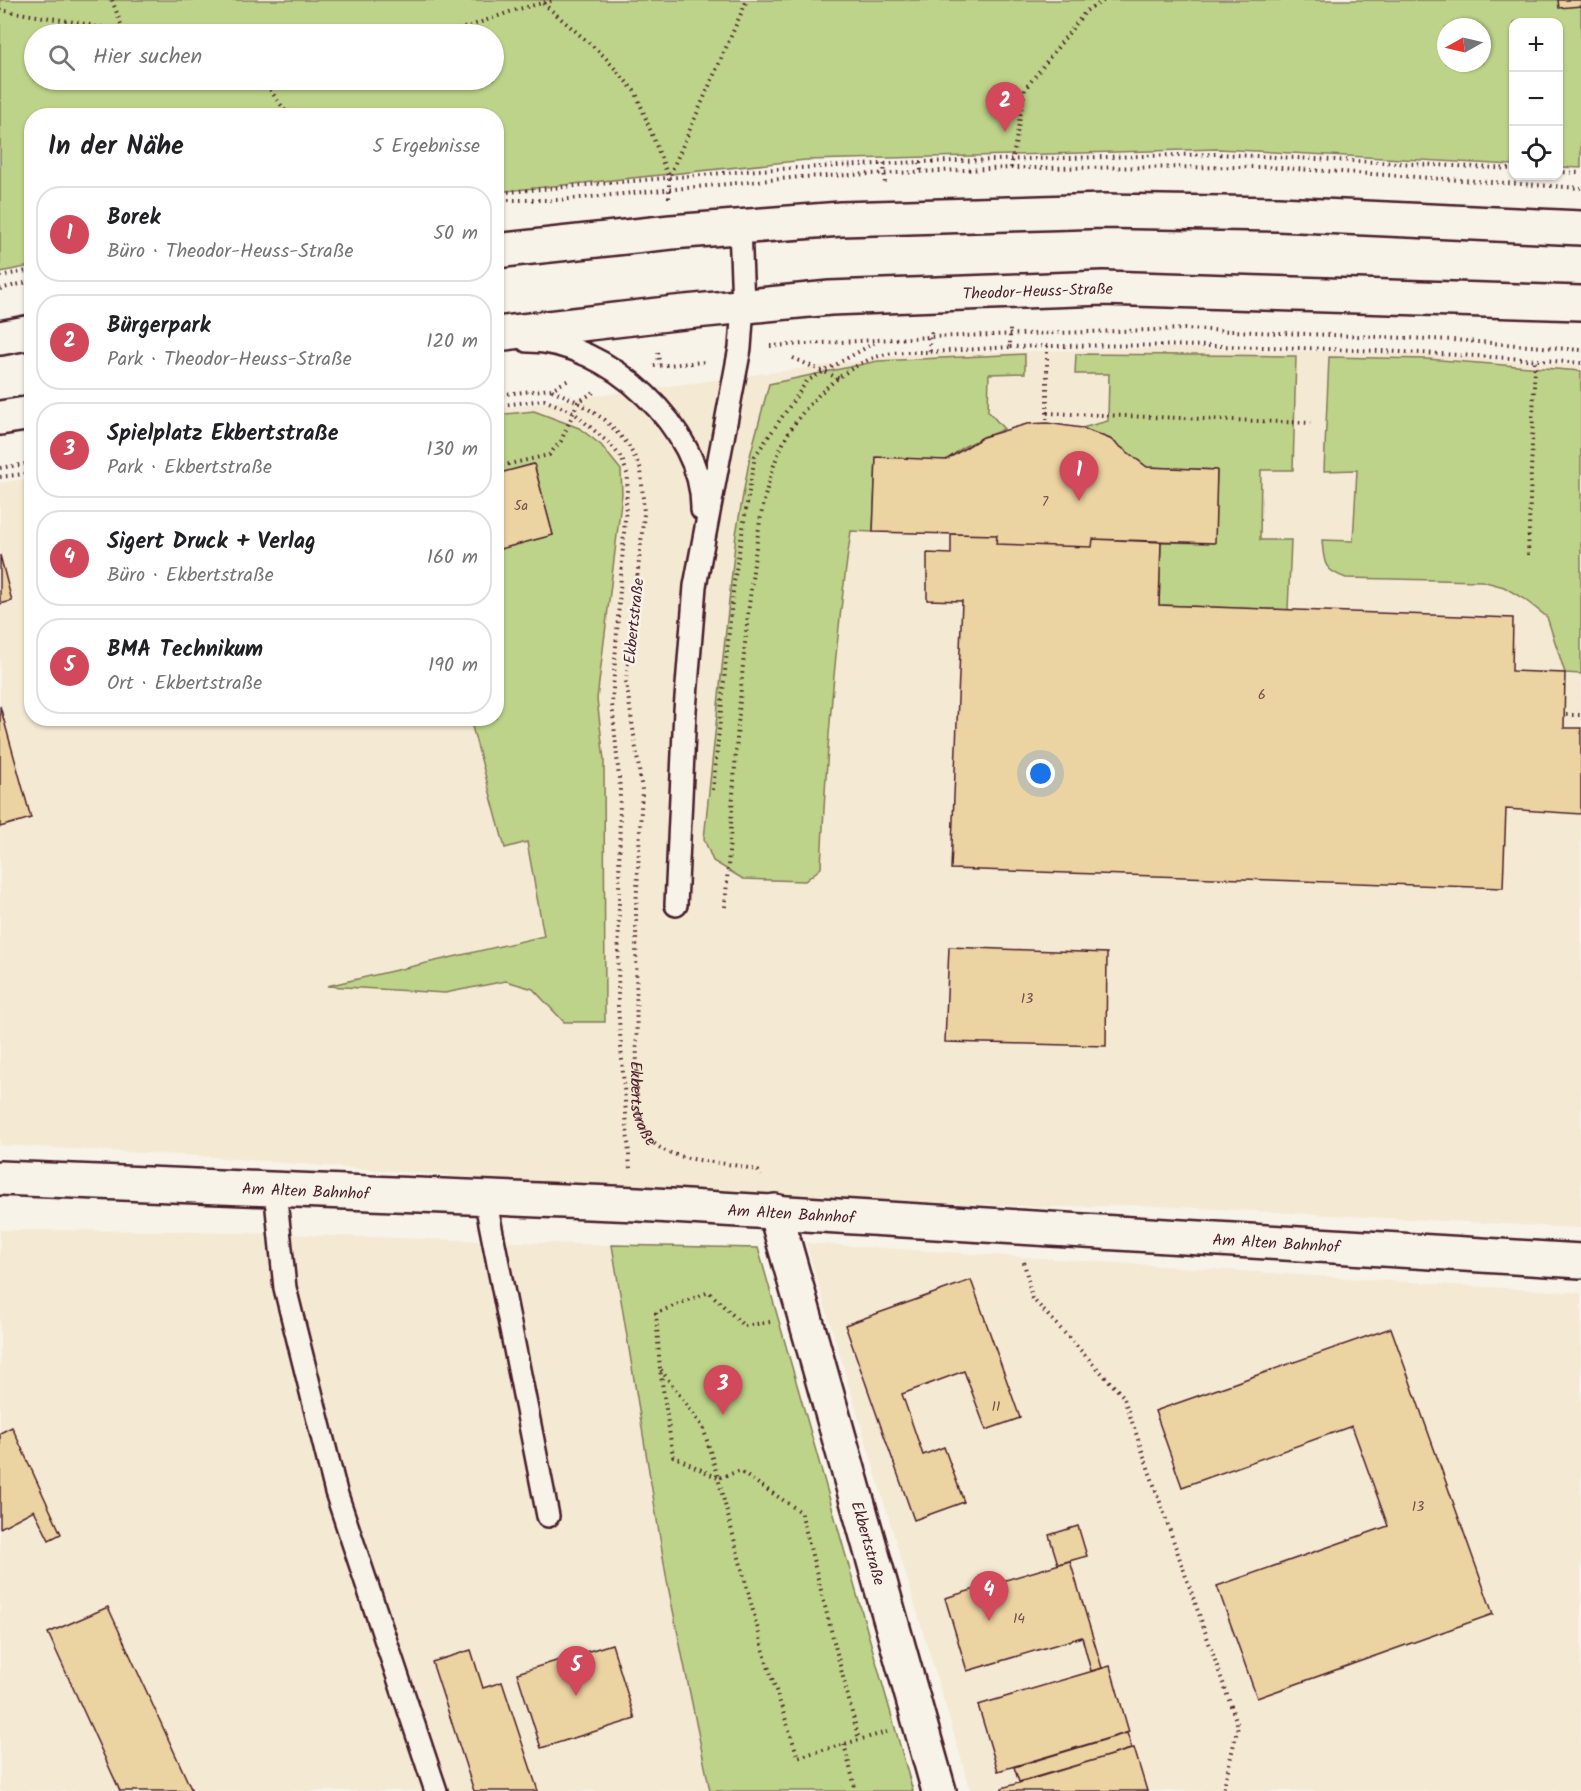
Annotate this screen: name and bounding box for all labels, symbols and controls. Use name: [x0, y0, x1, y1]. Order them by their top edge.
north arrow: [1437, 18, 1491, 72]
map controls: [1509, 18, 1563, 180]
button: +: [1509, 18, 1563, 72]
search box: [24, 24, 504, 90]
text: Hier suchen: [93, 40, 202, 75]
icon: search: [45, 41, 78, 74]
button: −: [1509, 72, 1563, 126]
pin: 2: [986, 82, 1024, 132]
text: In der Nähe: [48, 126, 184, 168]
button: locate: [1509, 126, 1563, 180]
text: 5 Ergebnisse: [372, 131, 480, 163]
text: Borek: [107, 201, 160, 236]
text: 1: [66, 218, 73, 250]
text: 50 m: [433, 218, 478, 250]
text: Büro · Theodor-Heuss-Straße: [107, 236, 353, 268]
street label: Theodor-Heuss-Straße: [962, 277, 1113, 307]
text: Bürgerpark: [107, 309, 210, 344]
text: 2: [64, 326, 75, 358]
text: 120 m: [426, 326, 478, 358]
text: Park · Theodor-Heuss-Straße: [107, 344, 352, 376]
text: Spielplatz Ekbertstraße: [107, 417, 339, 452]
text: 3: [64, 434, 75, 466]
text: 130 m: [426, 434, 478, 466]
text: Park · Ekbertstraße: [107, 452, 272, 484]
pin: 1: [1060, 452, 1098, 501]
house number: 7: [1042, 491, 1049, 513]
house number: 5a: [514, 495, 528, 517]
text: Sigert Druck + Verlag: [107, 525, 316, 560]
text: 4: [64, 542, 75, 574]
text: 160 m: [427, 542, 478, 574]
text: Büro · Ekbertstraße: [107, 560, 274, 592]
street label: Ekbertstraße: [618, 577, 651, 665]
text: BMA Technikum: [107, 633, 263, 668]
text: 5: [64, 650, 75, 682]
text: 190 m: [428, 650, 478, 682]
text: Ort · Ekbertstraße: [107, 668, 262, 700]
house number: 6: [1258, 684, 1266, 706]
your location: [1026, 759, 1055, 788]
house number: 13: [1021, 988, 1033, 1010]
street label: Ekbertstraße: [623, 1061, 662, 1152]
street label: Am Alten Bahnhof: [241, 1177, 372, 1207]
street label: Am Alten Bahnhof: [727, 1198, 858, 1231]
street label: Am Alten Bahnhof: [1212, 1228, 1343, 1261]
pin: 3: [704, 1366, 742, 1415]
house number: 11: [992, 1396, 1000, 1418]
house number: 13: [1412, 1496, 1424, 1518]
street label: Ekbertstraße: [844, 1498, 891, 1588]
pin: 4: [970, 1572, 1008, 1621]
house number: 14: [1013, 1608, 1025, 1630]
pin: 5: [556, 1646, 596, 1696]

